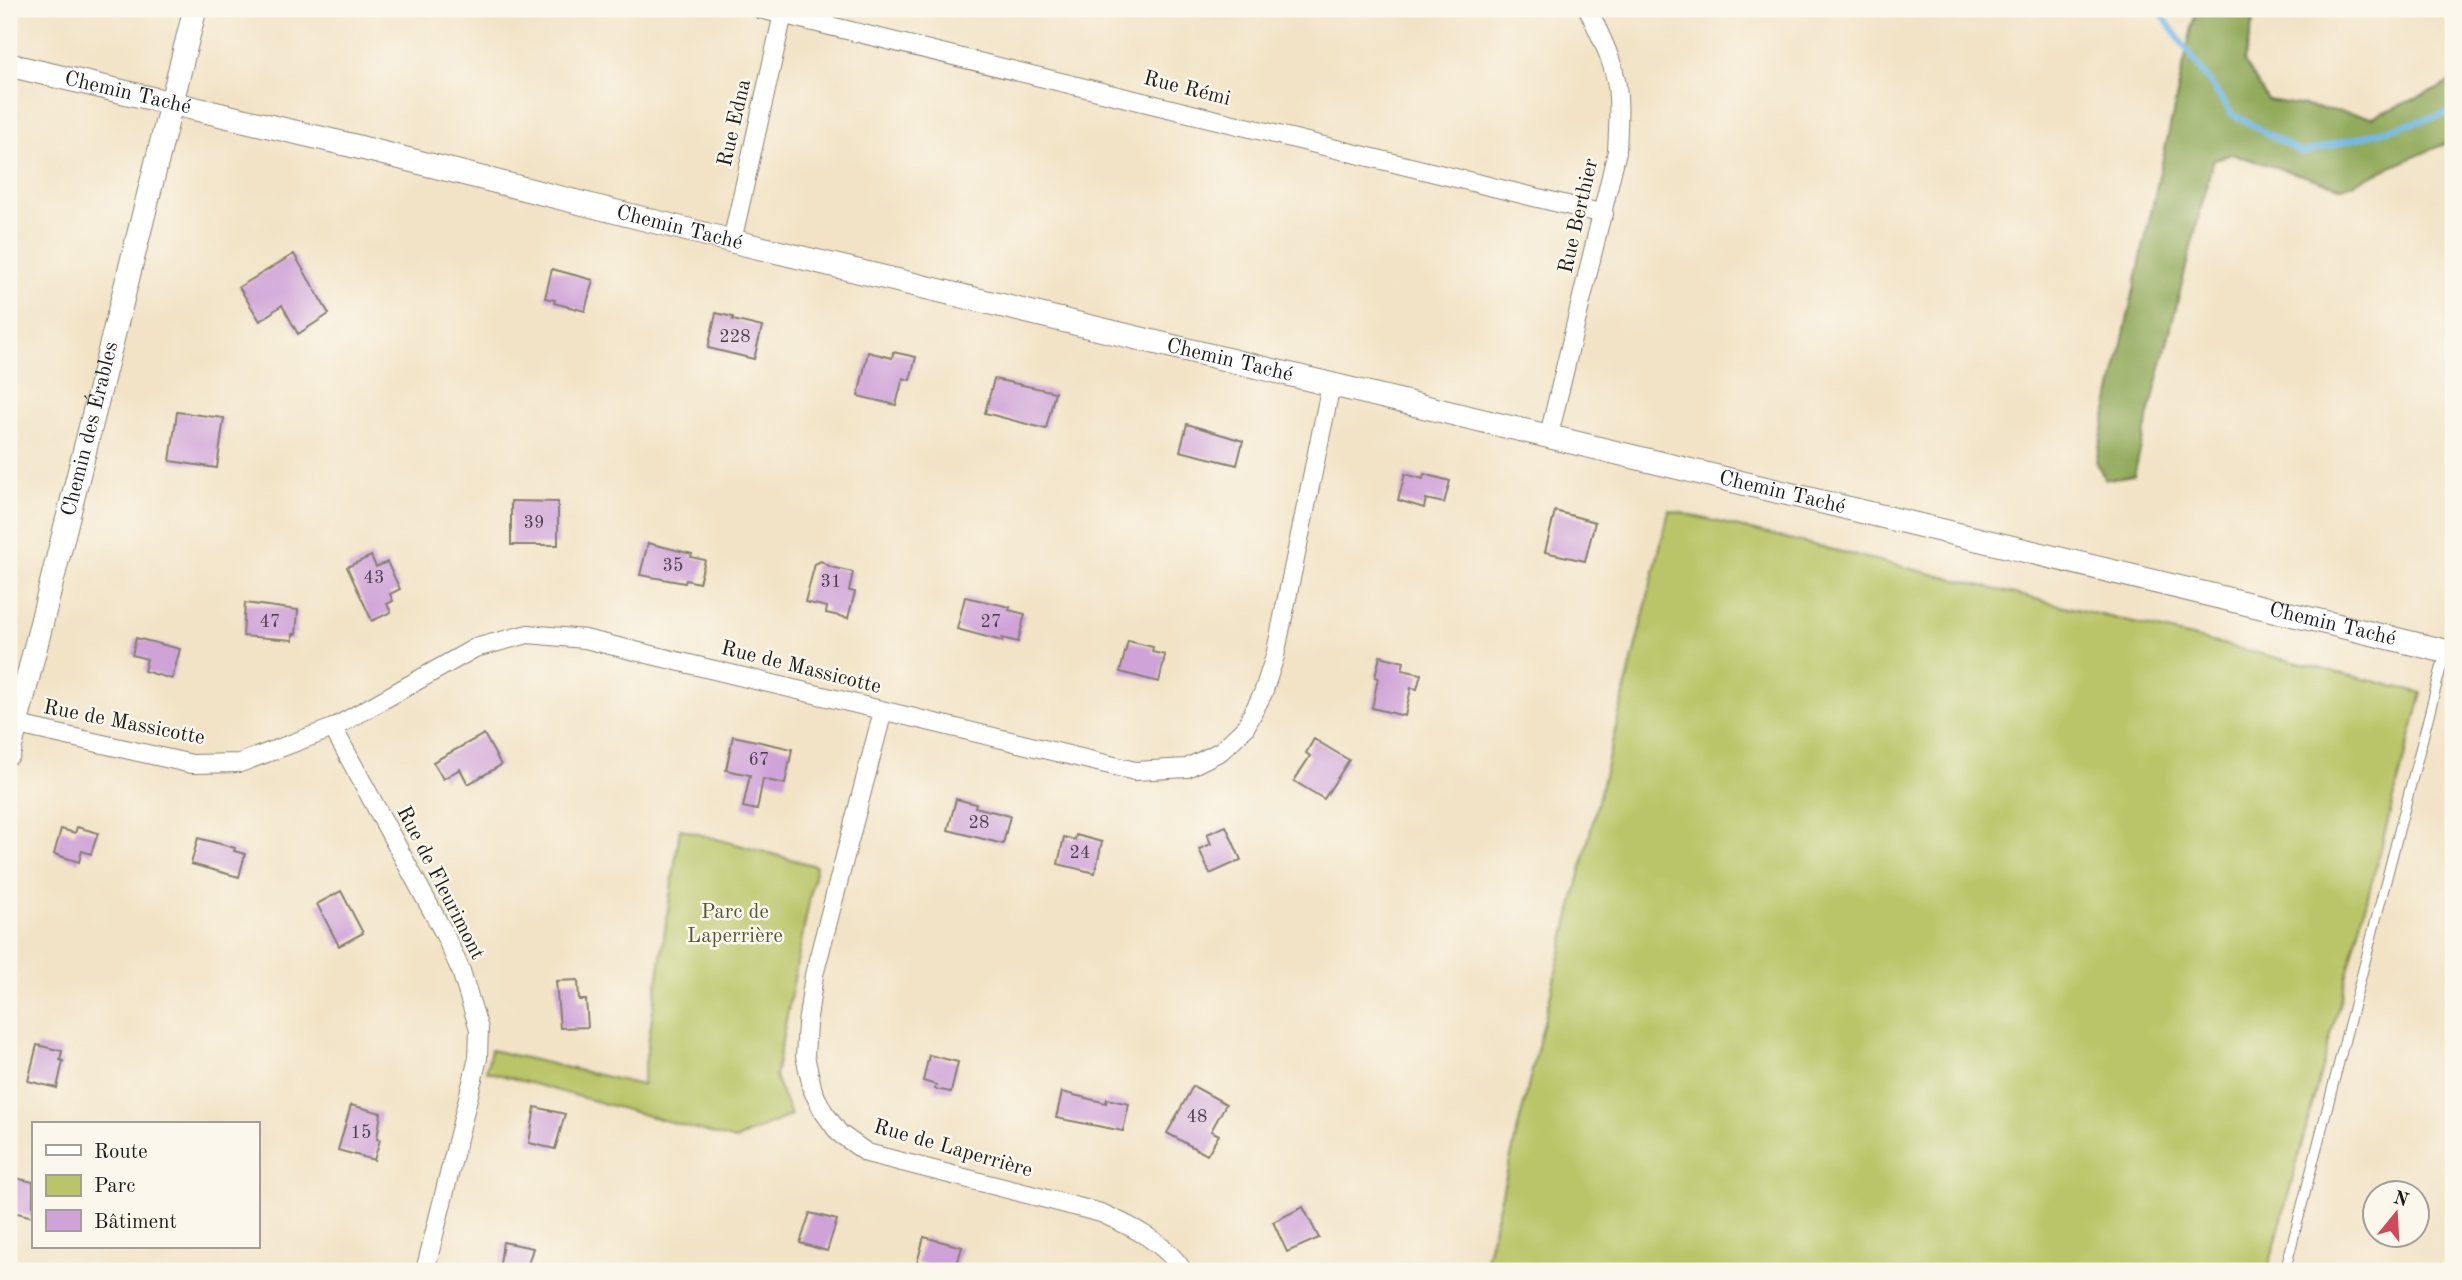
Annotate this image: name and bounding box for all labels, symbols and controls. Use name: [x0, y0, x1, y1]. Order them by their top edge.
street label: Chemin Taché: [62, 68, 193, 118]
street label: Rue Rémi: [1141, 68, 1233, 110]
street label: Rue Edna: [715, 77, 755, 169]
street label: Rue Berthier: [1556, 156, 1603, 275]
street label: Chemin Taché: [614, 202, 745, 254]
house number: 228: [719, 328, 751, 346]
street label: Chemin Taché: [1164, 335, 1295, 385]
street label: Chemin des Érables: [58, 340, 122, 518]
street label: Chemin Taché: [1717, 467, 1848, 518]
house number: 39: [524, 514, 544, 532]
house number: 35: [663, 557, 683, 575]
house number: 43: [364, 569, 384, 587]
house number: 31: [821, 573, 841, 591]
street label: Chemin Taché: [2267, 599, 2398, 649]
house number: 47: [260, 613, 280, 631]
house number: 27: [981, 613, 1001, 631]
street label: Rue de Massicotte: [719, 638, 883, 698]
street label: Rue de Massicotte: [41, 697, 207, 749]
house number: 67: [749, 751, 769, 769]
street label: Rue de Fleurimont: [392, 803, 488, 963]
house number: 28: [969, 814, 989, 832]
house number: 24: [1070, 844, 1090, 862]
park label: Parc de Laperrière: [687, 902, 783, 947]
house number: 48: [1187, 1108, 1207, 1126]
street label: Rue de Laperrière: [871, 1116, 1035, 1182]
legend: [32, 1122, 259, 1248]
house number: 15: [351, 1124, 371, 1142]
text: Route: [94, 1142, 148, 1163]
text: Parc: [94, 1176, 136, 1197]
north arrow: [2360, 1178, 2430, 1248]
text: N: [2391, 1189, 2411, 1212]
text: Bâtiment: [94, 1212, 177, 1233]

